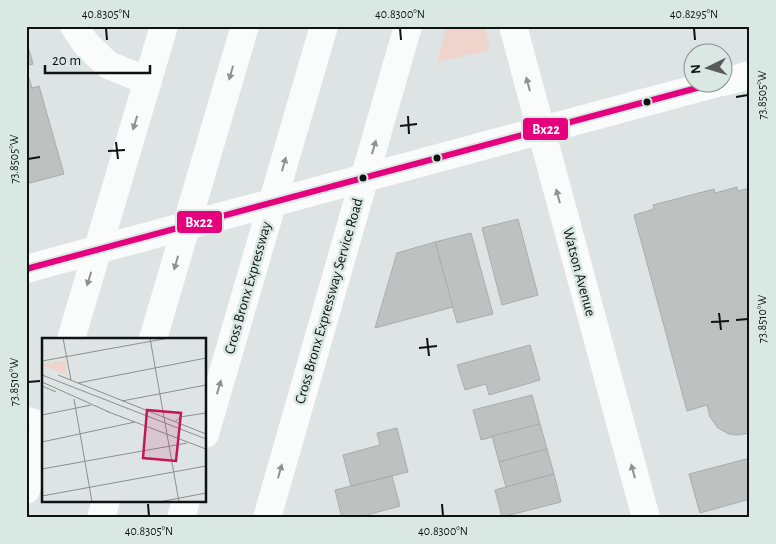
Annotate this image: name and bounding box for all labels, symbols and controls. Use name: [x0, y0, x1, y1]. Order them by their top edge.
text: 40.8305°N: [82, 8, 130, 20]
text: 40.8300°N: [375, 8, 425, 20]
text: 40.8295°N: [670, 8, 718, 20]
scale bar: [45, 42, 150, 74]
north arrow: [684, 42, 734, 92]
text: 20 m: [52, 53, 81, 68]
text: N: [689, 64, 703, 75]
one-way arrow: [227, 66, 235, 81]
text: 73.8505°W: [756, 70, 768, 120]
one-way arrow: [524, 76, 532, 91]
unlabelled marker: [642, 97, 652, 107]
one-way arrow: [131, 116, 139, 131]
line badge: Bx22: [522, 117, 569, 141]
text: Bx22: [532, 123, 560, 137]
text: 73.8505°W: [8, 134, 20, 184]
one-way arrow: [370, 139, 378, 154]
unlabelled marker: [432, 153, 442, 163]
one-way arrow: [280, 157, 288, 172]
unlabelled marker: [358, 173, 368, 183]
one-way arrow: [554, 188, 562, 203]
street label: Cross Bronx Expressway Service Road: [292, 196, 366, 406]
line badge: Bx22: [176, 210, 223, 234]
text: Bx22: [185, 216, 213, 230]
street label: Cross Bronx Expressway: [222, 219, 274, 356]
street label: Watson Avenue: [560, 226, 598, 318]
one-way arrow: [171, 255, 179, 270]
one-way arrow: [85, 272, 93, 287]
text: 73.8510°W: [756, 295, 768, 343]
inset map: [42, 338, 206, 502]
text: 73.8510°W: [8, 358, 20, 406]
one-way arrow: [215, 380, 223, 395]
one-way arrow: [277, 463, 285, 478]
one-way arrow: [629, 463, 637, 478]
text: 40.8305°N: [125, 525, 173, 537]
text: 40.8300°N: [418, 525, 468, 537]

